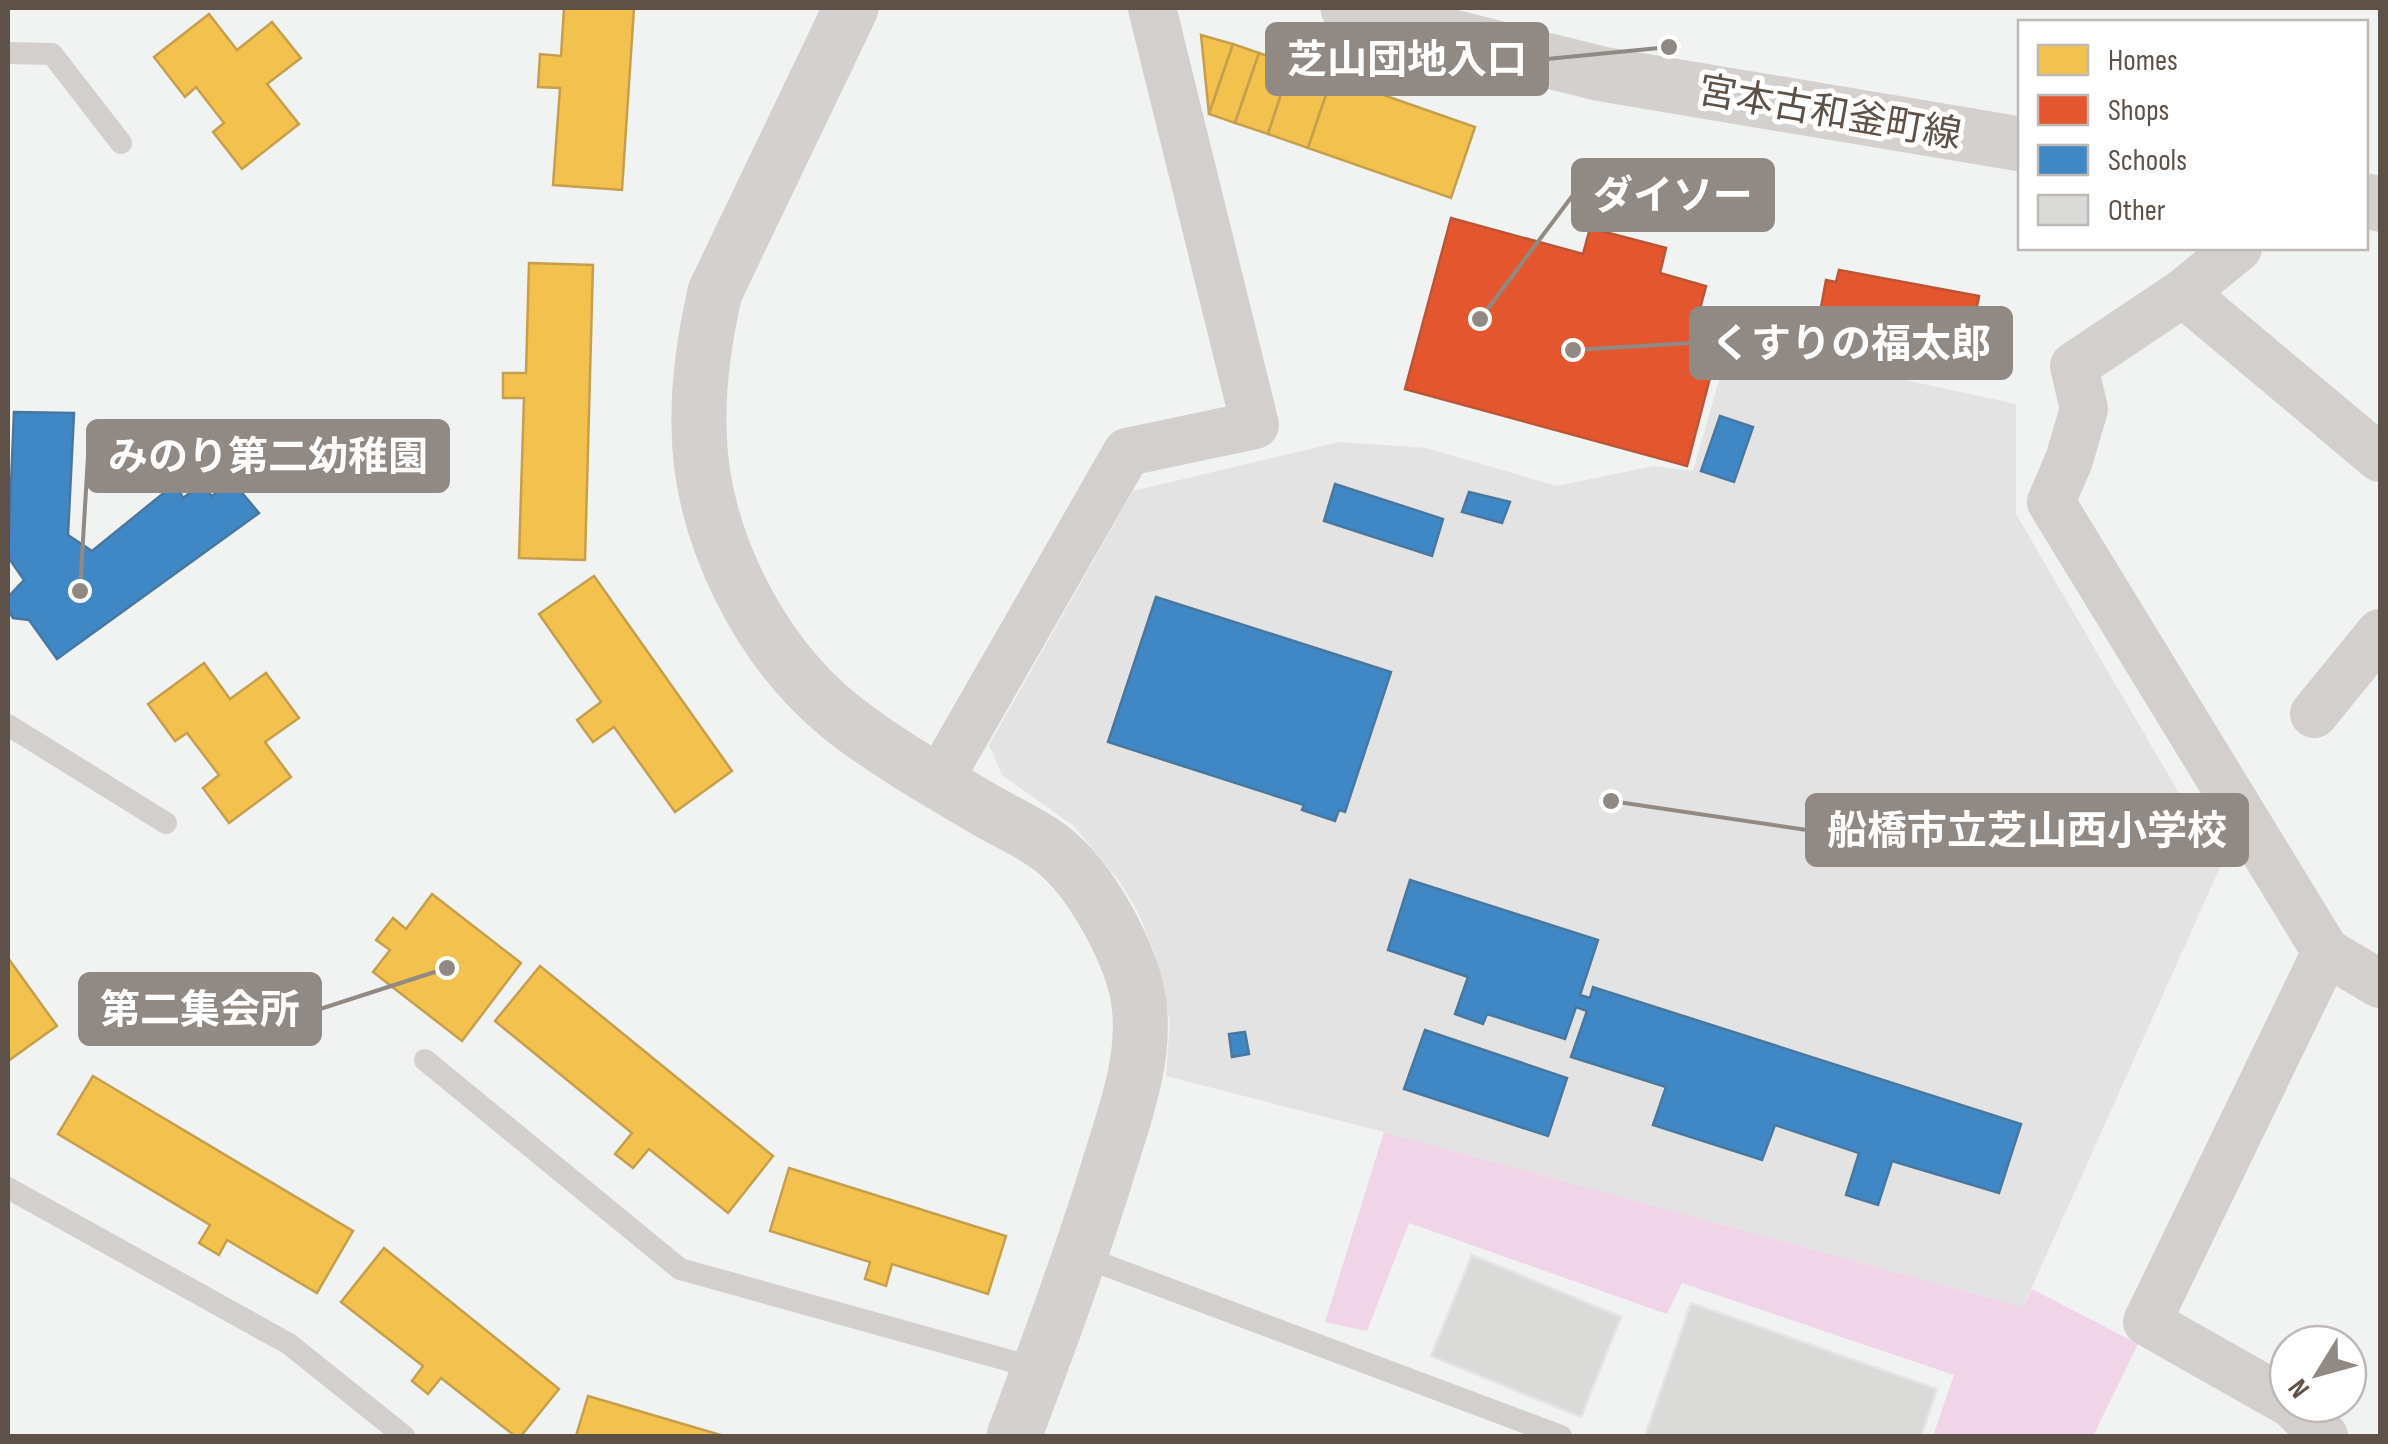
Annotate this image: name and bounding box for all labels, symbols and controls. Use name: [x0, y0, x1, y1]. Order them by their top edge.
legend: [2018, 20, 2368, 250]
callout: 芝山団地入口: [1267, 24, 1547, 94]
text: 芝山団地入口: [1287, 37, 1527, 85]
text: Homes: [2108, 43, 2178, 79]
street label: 宮本古和釜町線: [1695, 68, 1965, 159]
text: Shops: [2108, 93, 2169, 129]
text: Schools: [2108, 143, 2187, 179]
callout: ダイソー: [1573, 160, 1773, 230]
text: ダイソー: [1593, 173, 1753, 221]
text: Other: [2108, 193, 2166, 229]
callout: くすりの福太郎: [1691, 308, 2011, 378]
text: くすりの福太郎: [1711, 321, 1991, 369]
callout: みのり第二幼稚園: [88, 421, 448, 491]
text: みのり第二幼稚園: [108, 434, 428, 482]
callout: 船橋市立芝山西小学校: [1807, 795, 2247, 865]
text: 船橋市立芝山西小学校: [1827, 808, 2227, 856]
callout: 第二集会所: [80, 974, 320, 1044]
text: 第二集会所: [100, 987, 300, 1035]
north arrow: [2268, 1324, 2368, 1424]
text: N: [2282, 1372, 2317, 1404]

